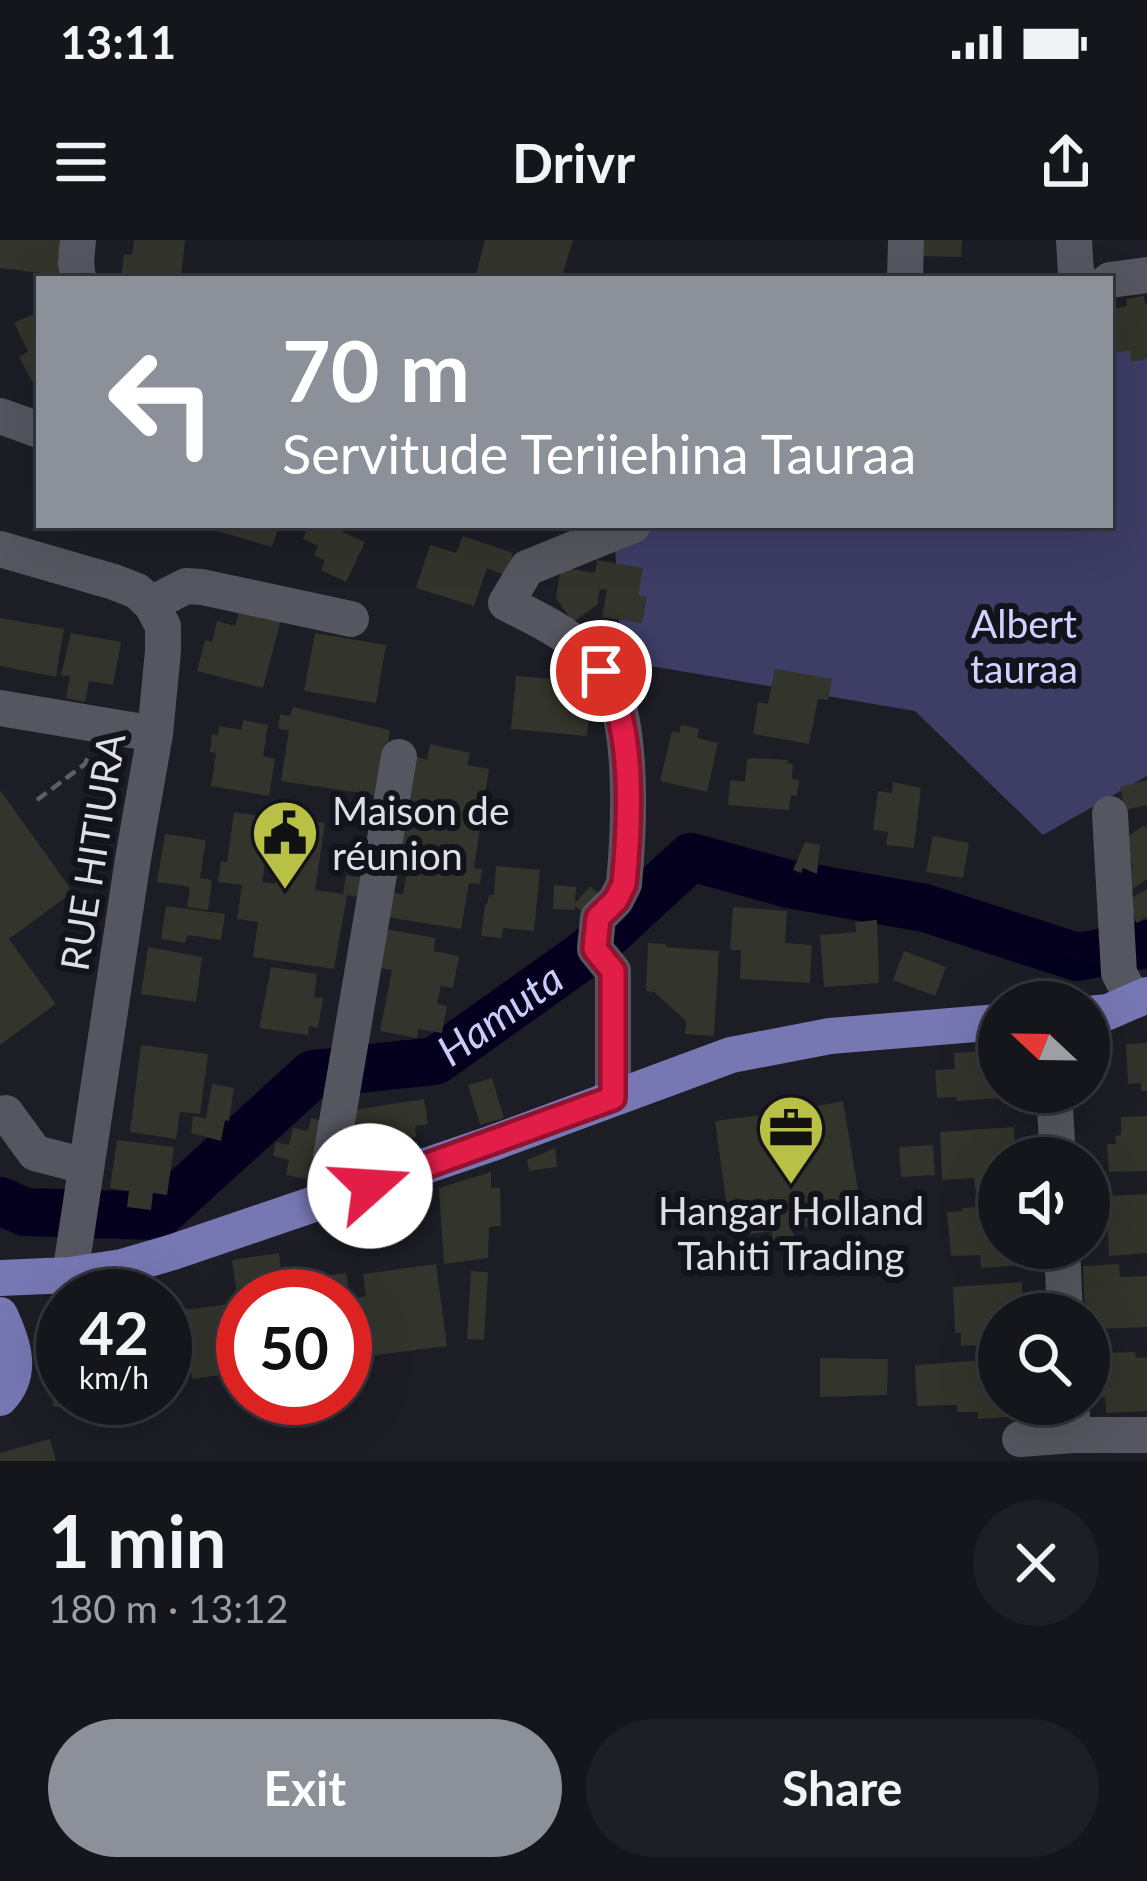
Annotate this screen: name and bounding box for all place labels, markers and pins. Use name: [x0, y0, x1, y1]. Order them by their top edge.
pin: [550, 620, 652, 722]
place label: Maison de réunion: [332, 787, 510, 878]
public building icon: Maison de réunion: [250, 798, 320, 892]
office icon: Hangar Holland Tahiti Trading: [756, 1093, 826, 1187]
place label: Hangar Holland Tahiti Trading: [658, 1187, 924, 1278]

